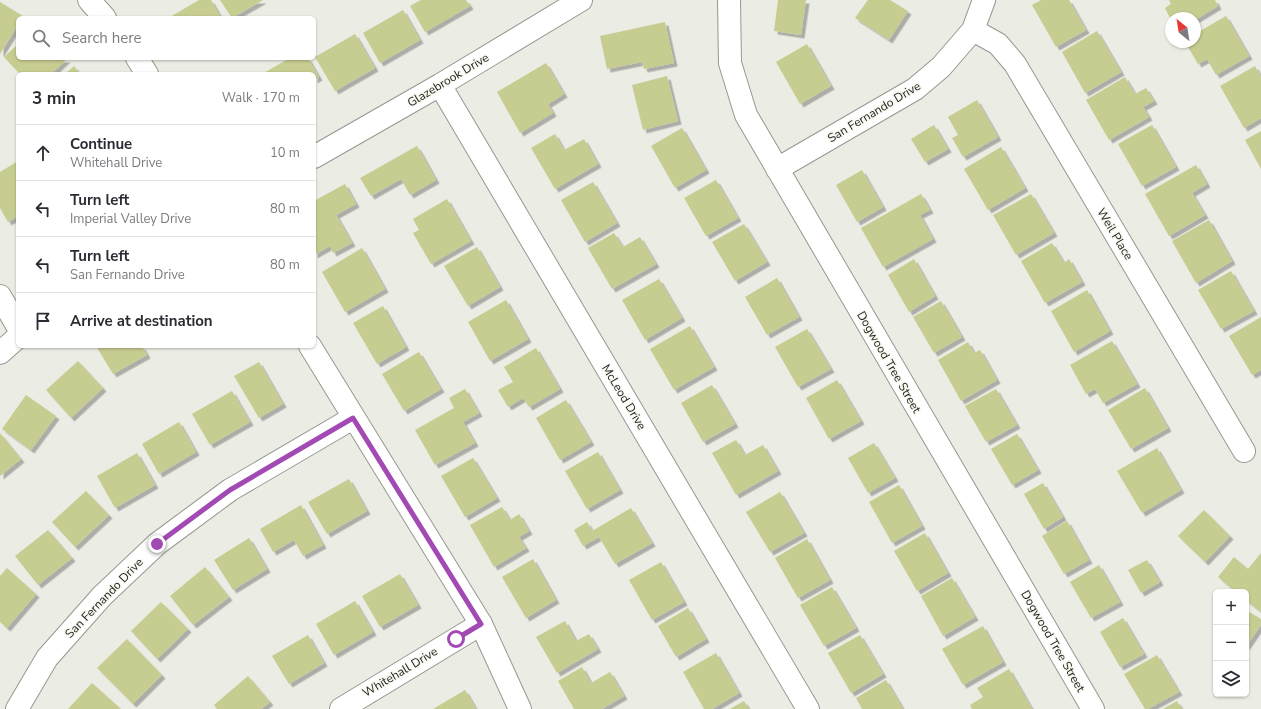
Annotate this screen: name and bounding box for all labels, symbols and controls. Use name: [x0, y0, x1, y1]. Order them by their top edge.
north arrow: [1165, 12, 1201, 48]
search box: [16, 16, 316, 60]
icon: search: [30, 27, 52, 49]
text: Search here: [62, 28, 142, 48]
street label: Glazebrook Drive: [404, 49, 492, 111]
street label: San Fernando Drive: [825, 78, 923, 146]
text: 3 min: [32, 87, 76, 110]
text: Walk · 170 m: [222, 89, 300, 107]
text: Continue: [70, 134, 132, 154]
icon: ahead: [32, 142, 54, 164]
text: 10 m: [270, 144, 300, 162]
text: Whitehall Drive: [70, 154, 162, 172]
text: Turn left: [70, 190, 129, 210]
icon: left: [32, 198, 54, 220]
text: 80 m: [270, 200, 300, 218]
street label: Weil Place: [1093, 205, 1137, 263]
text: Imperial Valley Drive: [70, 210, 191, 228]
text: Turn left: [70, 246, 129, 266]
icon: left: [32, 254, 54, 276]
text: 80 m: [270, 256, 300, 274]
text: San Fernando Drive: [70, 266, 185, 284]
street label: Dogwood Tree Street: [853, 308, 925, 417]
icon: arrive: [32, 310, 54, 332]
text: Arrive at destination: [70, 311, 213, 331]
street label: McLeod Drive: [598, 361, 650, 433]
route end: [148, 535, 166, 553]
street label: San Fernando Drive: [61, 554, 147, 642]
street label: Dogwood Tree Street: [1017, 587, 1089, 696]
map controls: [1213, 589, 1249, 697]
button: +: [1213, 589, 1249, 625]
button: −: [1213, 625, 1249, 661]
route start: [447, 630, 465, 648]
street label: Whitehall Drive: [359, 643, 441, 701]
button: layers: [1213, 661, 1249, 697]

